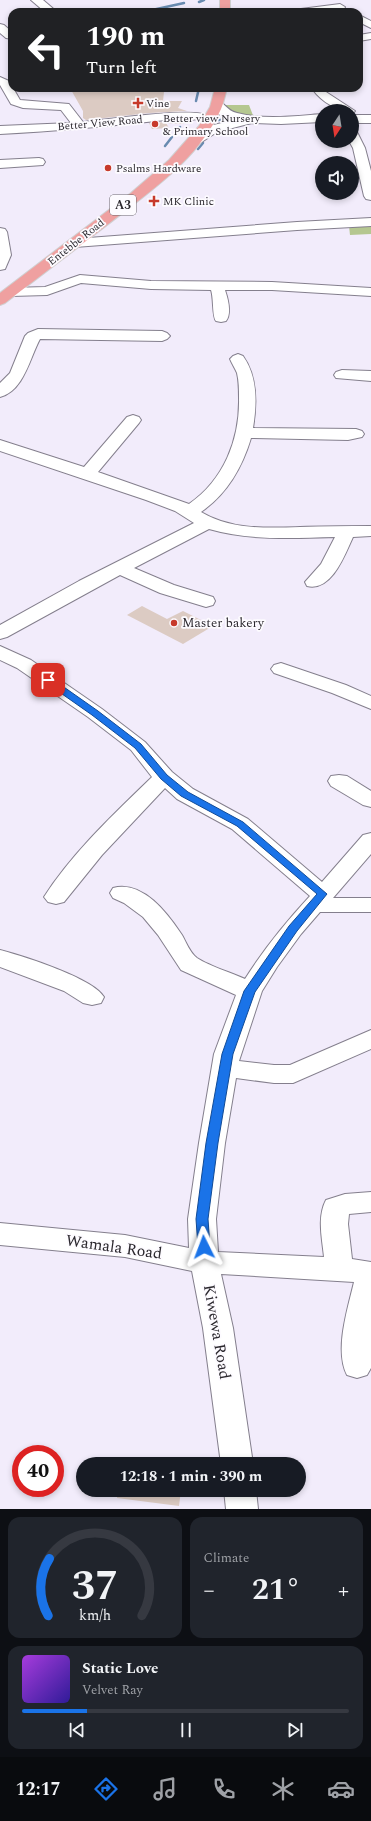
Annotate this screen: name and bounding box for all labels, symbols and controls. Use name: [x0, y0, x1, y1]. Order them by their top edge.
text: 190 m: [86, 15, 165, 58]
icon: left: [20, 24, 72, 76]
text: Turn left: [86, 54, 157, 81]
place label: Vine: [146, 95, 169, 112]
marker: Vine: [133, 98, 143, 108]
north arrow: [315, 104, 359, 148]
map controls: [315, 104, 359, 200]
place label: Better view Nursery & Primary School: [163, 110, 261, 140]
street label: Better View Road: [57, 111, 143, 135]
marker: Better view Nursery & Primary School: [150, 119, 160, 129]
button: sound: [315, 156, 359, 200]
place label: Psalms Hardware: [116, 160, 201, 177]
marker: Psalms Hardware: [103, 163, 113, 173]
place label: MK Clinic: [163, 193, 214, 210]
road number: A3: [110, 195, 136, 215]
marker: MK Clinic: [148, 195, 160, 207]
street label: Entebbe Road: [44, 214, 108, 270]
place label: Master bakery: [182, 613, 265, 633]
marker: Master bakery: [169, 618, 179, 628]
pin: [31, 663, 65, 697]
icon: arrive: [37, 669, 59, 691]
position arrow: [183, 1226, 225, 1268]
street label: Wamala Road: [64, 1228, 164, 1266]
street label: Kiwewa Road: [197, 1283, 237, 1381]
speed limit sign: 40: [12, 1445, 64, 1497]
text: 12:18 · 1 min · 390 m: [120, 1465, 262, 1488]
text: Climate: [204, 1548, 249, 1568]
text: 37: [71, 1554, 118, 1617]
text: 21°: [252, 1567, 301, 1613]
text: −: [204, 1574, 215, 1607]
text: +: [338, 1574, 349, 1607]
text: km/h: [79, 1604, 111, 1626]
text: Static Love: [82, 1657, 158, 1680]
text: Velvet Ray: [82, 1680, 143, 1700]
icon: previous: [66, 1719, 88, 1741]
icon: pause: [175, 1719, 197, 1741]
icon: next: [284, 1719, 306, 1741]
icon: directions: [92, 1775, 120, 1803]
icon: music: [151, 1775, 179, 1803]
icon: phone: [210, 1775, 238, 1803]
icon: climate: [269, 1775, 297, 1803]
icon: car: [327, 1775, 355, 1803]
text: 12:17: [15, 1776, 61, 1803]

